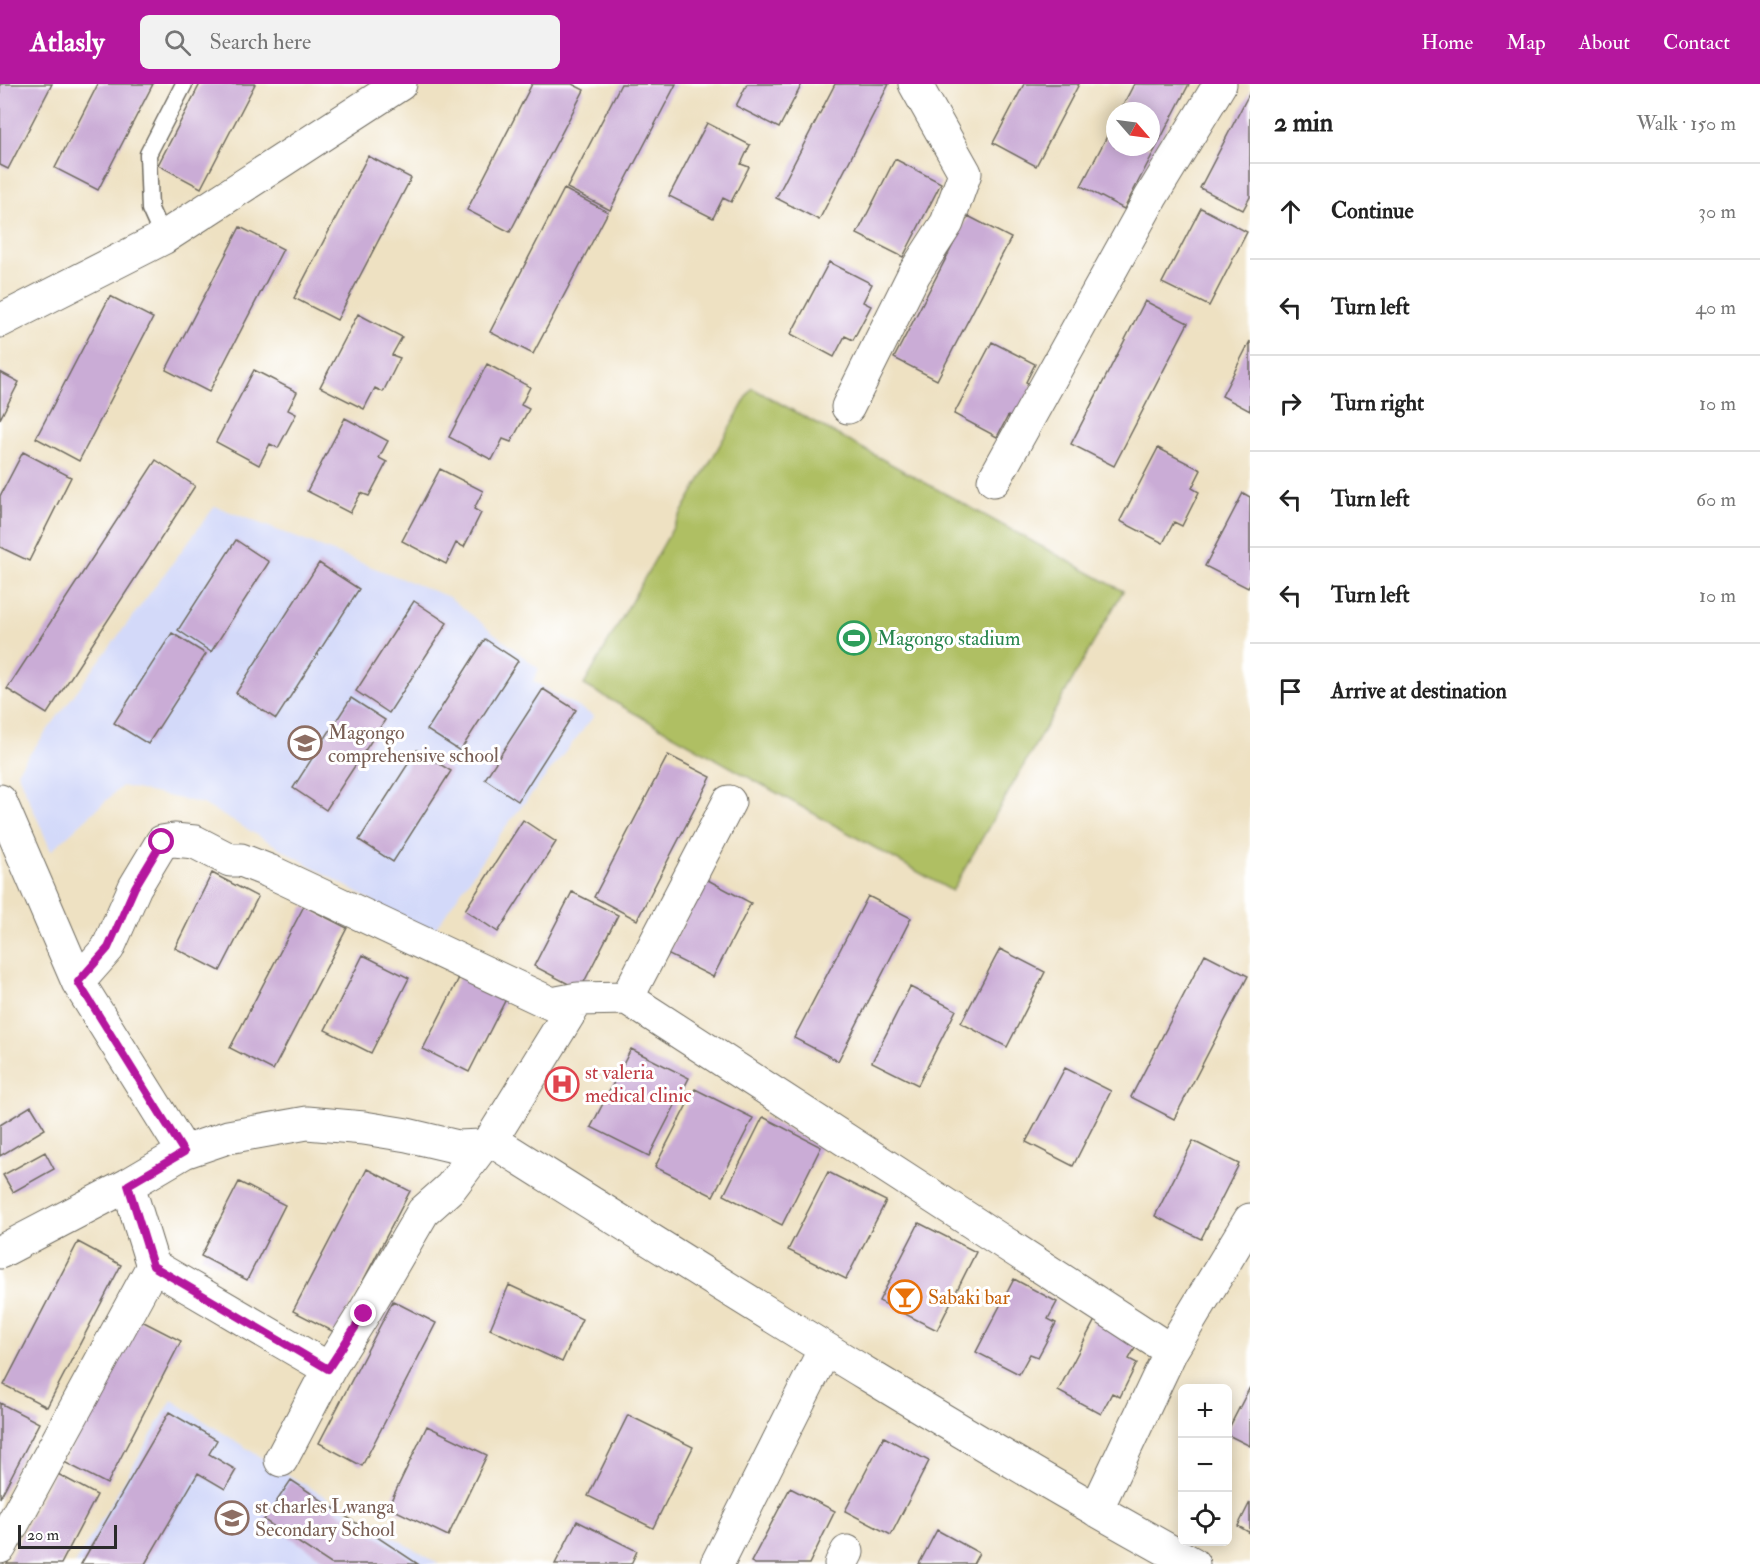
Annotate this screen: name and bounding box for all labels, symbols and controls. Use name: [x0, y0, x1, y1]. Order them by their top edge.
search box: [140, 15, 560, 69]
text: Atlasly: [30, 25, 104, 60]
icon: search: [161, 26, 194, 59]
text: Search here: [209, 28, 311, 56]
text: Home: [1421, 29, 1473, 56]
text: Map: [1506, 29, 1546, 56]
text: About: [1579, 29, 1630, 56]
text: Contact: [1663, 29, 1730, 56]
north arrow: [1106, 102, 1160, 156]
text: 2 min: [1274, 107, 1333, 139]
text: Walk · 150 m: [1636, 111, 1736, 136]
icon: ahead: [1274, 195, 1307, 228]
text: Continue: [1331, 197, 1414, 225]
text: 30 m: [1698, 199, 1736, 224]
icon: left: [1274, 291, 1307, 324]
text: Turn left: [1331, 293, 1410, 321]
text: 40 m: [1695, 295, 1736, 320]
icon: right: [1274, 387, 1307, 420]
text: Turn right: [1331, 389, 1424, 417]
text: 10 m: [1699, 391, 1736, 416]
icon: left: [1274, 483, 1307, 516]
text: Turn left: [1331, 485, 1410, 513]
text: 60 m: [1696, 487, 1736, 512]
icon: left: [1274, 579, 1307, 612]
text: Turn left: [1331, 581, 1410, 609]
text: 10 m: [1699, 583, 1736, 608]
sports icon: Magongo stadium: [836, 620, 872, 656]
place label: Magongo stadium: [877, 626, 1021, 651]
icon: arrive: [1274, 675, 1307, 708]
text: Arrive at destination: [1331, 677, 1507, 705]
place label: Magongo comprehensive school: [328, 720, 499, 769]
school or university icon: Magongo comprehensive school: [287, 725, 323, 761]
route start: [148, 828, 174, 854]
place label: st valeria medical clinic: [585, 1060, 692, 1108]
hospital icon: st valeria medical clinic: [544, 1066, 580, 1102]
bar icon: Sabaki bar: [887, 1279, 923, 1315]
place label: Sabaki bar: [928, 1285, 1011, 1310]
route end: [350, 1300, 376, 1326]
map controls: [1178, 1384, 1232, 1546]
button: +: [1178, 1384, 1232, 1438]
button: −: [1178, 1438, 1232, 1492]
button: locate: [1178, 1492, 1232, 1546]
place label: st charles Lwanga Secondary School: [255, 1494, 395, 1542]
school or university icon: st charles Lwanga Secondary School: [214, 1500, 250, 1536]
scale bar: [18, 1522, 117, 1550]
text: 20 m: [27, 1525, 59, 1545]

